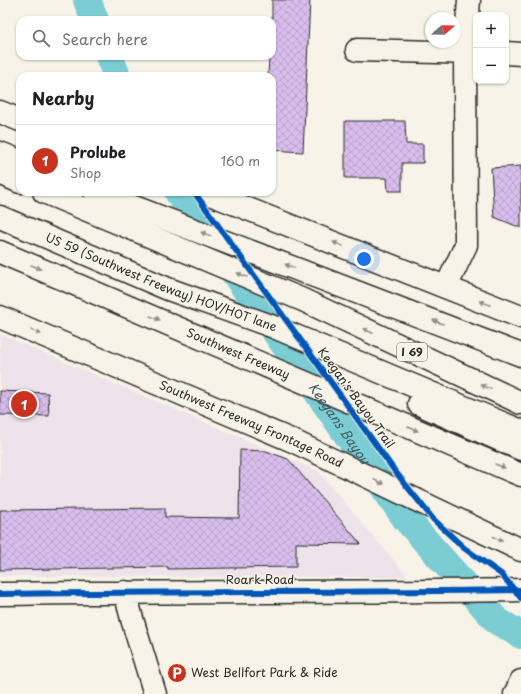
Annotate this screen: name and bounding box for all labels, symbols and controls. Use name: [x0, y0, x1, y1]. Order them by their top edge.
north arrow: [425, 12, 461, 48]
map controls: [473, 12, 509, 84]
button: +: [473, 12, 509, 48]
search box: [16, 16, 276, 60]
icon: search: [30, 27, 52, 49]
text: Search here: [62, 27, 148, 50]
button: −: [473, 48, 509, 84]
text: Nearby: [32, 85, 94, 111]
text: Prolube: [70, 140, 126, 163]
text: 1: [42, 151, 48, 170]
text: 160 m: [221, 151, 260, 170]
text: Shop: [70, 163, 101, 182]
street label: US 59 (Southwest Freeway) HOV/HOT lane: [43, 228, 280, 335]
one-way arrow: [200, 230, 212, 236]
one-way arrow: [331, 241, 343, 247]
your location: [354, 249, 374, 269]
one-way arrow: [284, 262, 296, 268]
one-way arrow: [30, 264, 41, 270]
one-way arrow: [235, 271, 247, 277]
one-way arrow: [478, 299, 490, 305]
one-way arrow: [150, 315, 161, 321]
one-way arrow: [431, 319, 443, 325]
street label: Southwest Freeway: [184, 323, 293, 383]
one-way arrow: [363, 328, 374, 334]
one-way arrow: [30, 329, 42, 336]
street label: Keegan's Bayou Trail: [314, 343, 400, 451]
road number: I 69: [397, 343, 427, 361]
street label: Southwest Freeway Frontage Road: [157, 375, 346, 472]
water label: Keegans Bayou: [305, 378, 376, 469]
one-way arrow: [480, 384, 491, 390]
pin: 1: [11, 389, 37, 419]
one-way arrow: [408, 426, 419, 432]
one-way arrow: [494, 463, 506, 469]
one-way arrow: [373, 479, 385, 485]
one-way arrow: [493, 536, 504, 542]
street label: Roark Road: [226, 570, 294, 588]
parking icon: West Bellfort Park & Ride: [166, 662, 188, 684]
place label: West Bellfort Park & Ride: [191, 663, 338, 681]

